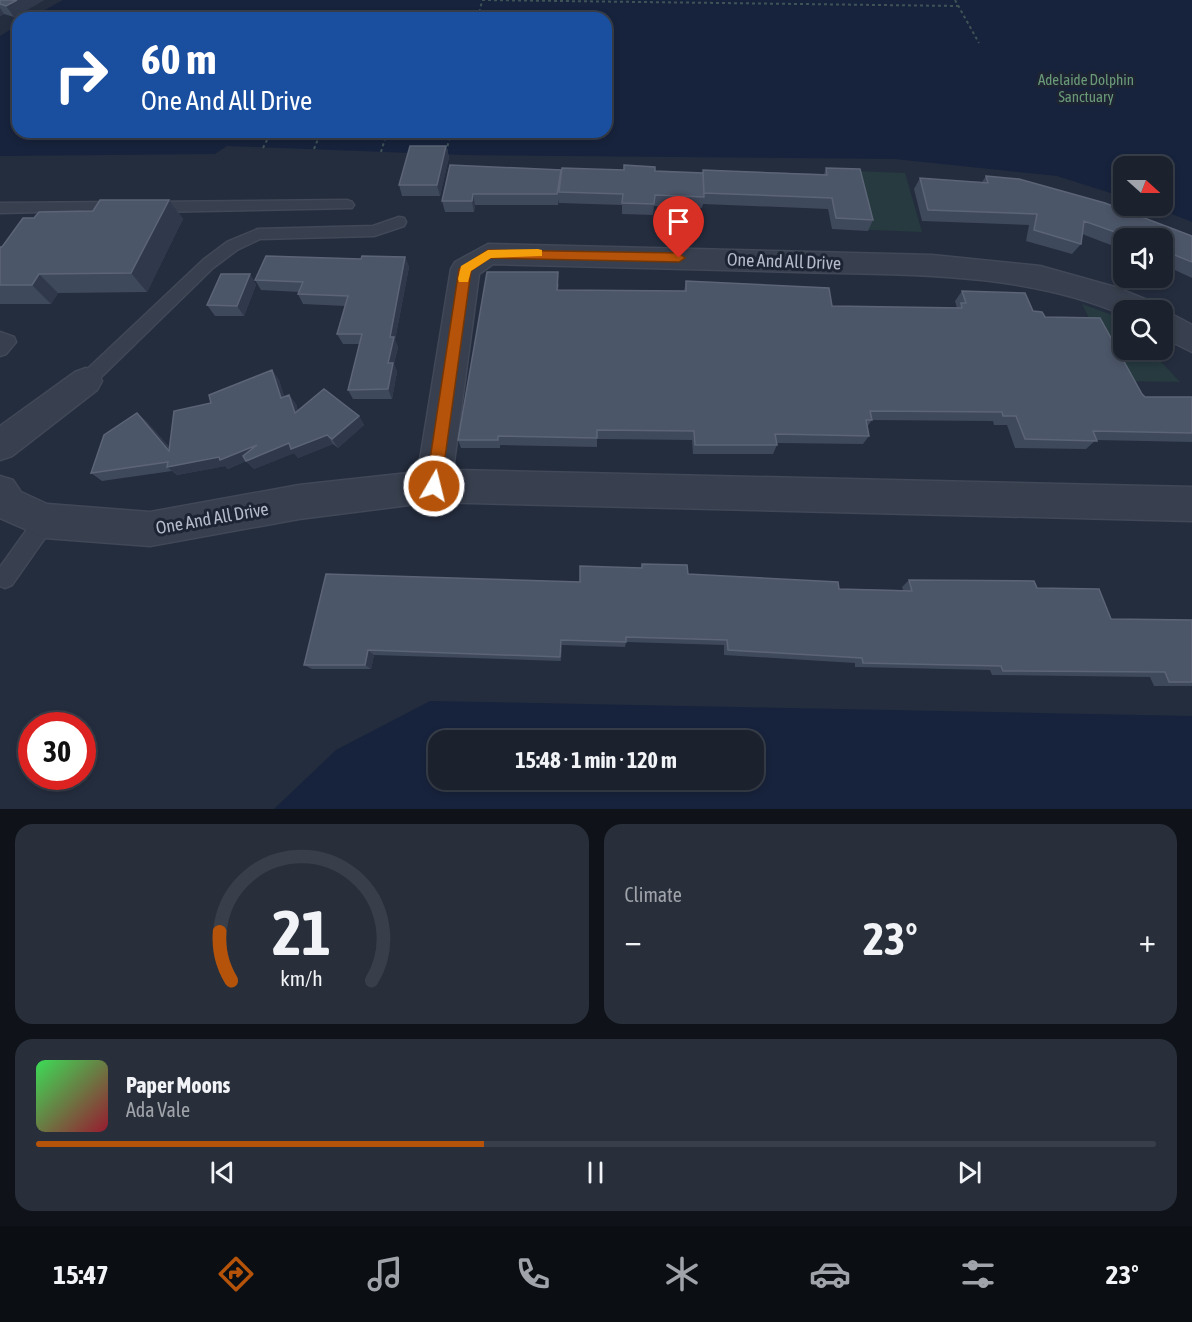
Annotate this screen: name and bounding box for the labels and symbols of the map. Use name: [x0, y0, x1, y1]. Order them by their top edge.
park label: Adelaide Dolphin Sanctuary: [1038, 71, 1134, 105]
north arrow: [1113, 156, 1173, 216]
pin: [653, 196, 704, 258]
street label: One And All Drive: [727, 249, 841, 273]
position arrow: [402, 454, 466, 518]
street label: One And All Drive: [154, 498, 270, 538]
speed limit sign: 30: [18, 712, 96, 790]

